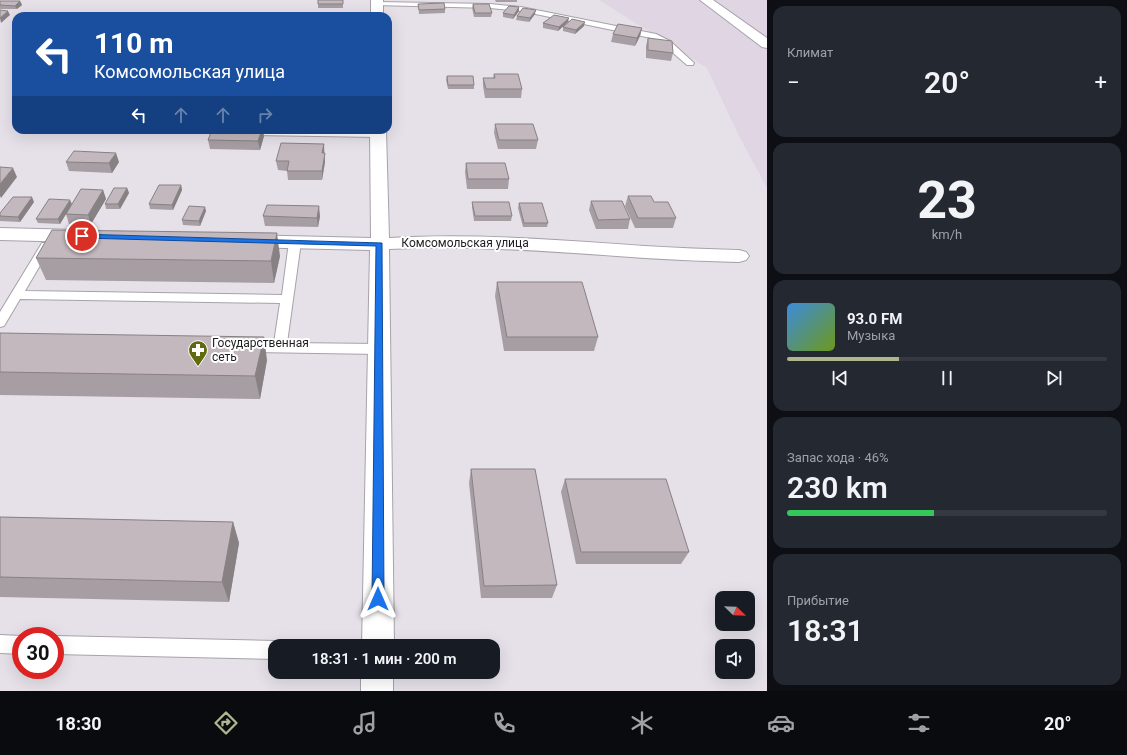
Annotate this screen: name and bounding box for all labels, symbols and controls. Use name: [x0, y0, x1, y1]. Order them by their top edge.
text: 110 m: [94, 27, 173, 60]
icon: left: [28, 28, 80, 80]
text: Климат: [787, 45, 833, 60]
text: Комсомольская улица: [94, 61, 285, 82]
text: 20°: [924, 65, 970, 100]
text: −: [787, 70, 800, 95]
text: +: [1095, 70, 1107, 95]
icon: left: [128, 104, 150, 126]
icon: ahead: [170, 104, 192, 126]
icon: ahead: [212, 104, 234, 126]
icon: right: [254, 104, 276, 126]
text: 23: [917, 170, 977, 231]
pin: [65, 219, 99, 253]
icon: arrive: [71, 225, 93, 247]
text: km/h: [932, 227, 962, 242]
street label: Комсомольская улица: [401, 236, 529, 250]
text: 93.0 FM: [847, 310, 902, 328]
text: Музыка: [847, 328, 895, 343]
place label: Государственная сеть: [212, 336, 309, 364]
pharmacy icon: Государственная сеть: [187, 339, 209, 367]
icon: previous: [829, 367, 851, 389]
icon: pause: [936, 367, 958, 389]
icon: next: [1043, 367, 1065, 389]
text: Запас хода · 46%: [787, 450, 889, 465]
text: 230 km: [787, 470, 888, 505]
position arrow: [357, 578, 399, 620]
north arrow: [715, 591, 755, 631]
map controls: [715, 591, 755, 679]
text: Прибытие: [787, 593, 849, 608]
text: 18:31: [787, 613, 864, 648]
speed limit sign: 30: [12, 627, 64, 679]
button: sound: [715, 639, 755, 679]
text: 18:31 · 1 мин · 200 m: [311, 650, 457, 668]
icon: directions: [212, 709, 240, 737]
icon: music: [351, 709, 379, 737]
icon: phone: [490, 709, 518, 737]
icon: climate: [628, 709, 656, 737]
icon: car: [767, 709, 795, 737]
icon: filters: [905, 709, 933, 737]
text: 18:30: [55, 713, 102, 734]
text: 20°: [1044, 713, 1072, 734]

